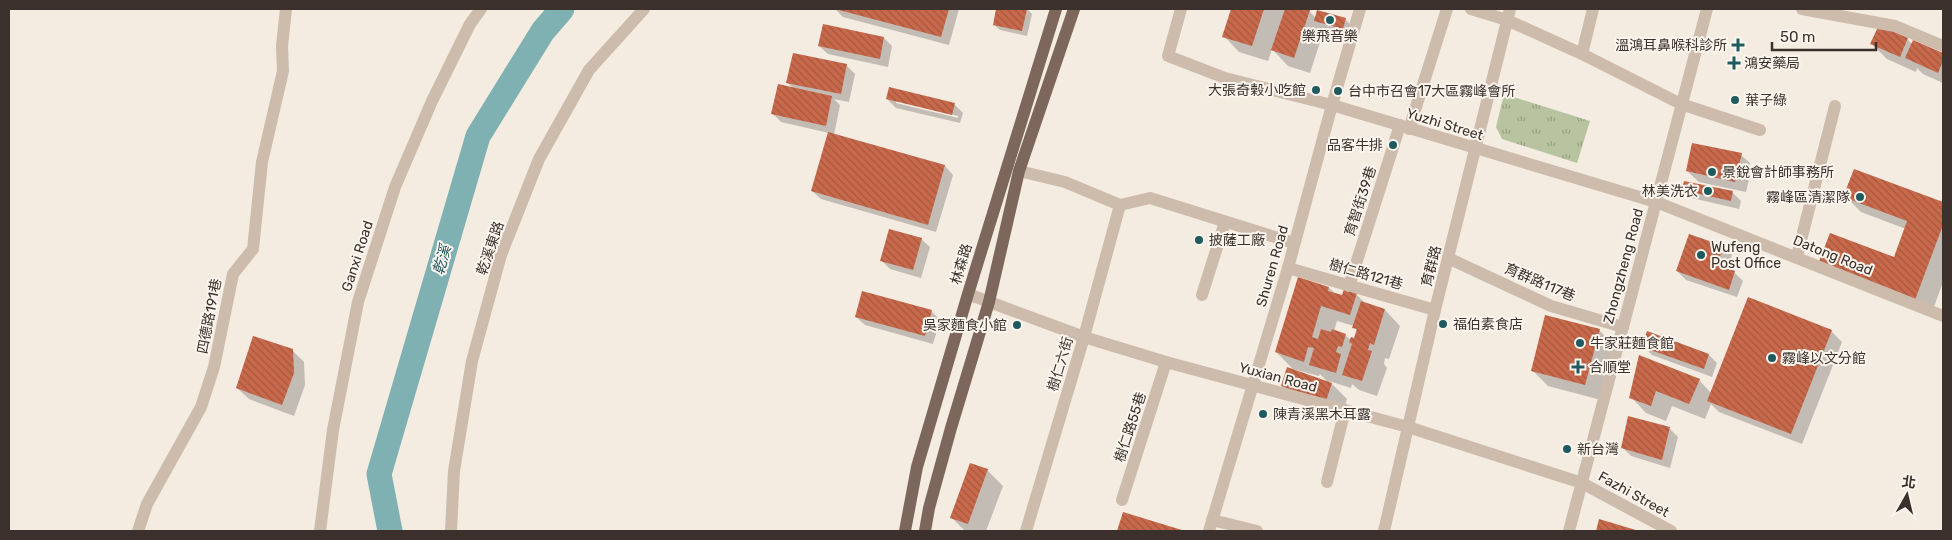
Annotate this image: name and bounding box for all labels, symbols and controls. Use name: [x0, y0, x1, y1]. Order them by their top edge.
marker: 樂飛音樂: [1324, 14, 1336, 26]
scale bar: [1772, 20, 1876, 52]
place label: 樂飛音樂: [1302, 28, 1358, 45]
text: 50 m: [1780, 28, 1815, 46]
place label: 溫鴻耳鼻喉科診所: [1615, 37, 1727, 54]
marker: 溫鴻耳鼻喉科診所: [1731, 38, 1745, 52]
place label: 鴻安藥局: [1744, 55, 1800, 72]
marker: 鴻安藥局: [1728, 57, 1740, 69]
place label: 大張奇榖小吃館: [1208, 82, 1306, 99]
place label: 台中市召會17大區霧峰會所: [1348, 83, 1515, 100]
marker: 大張奇榖小吃館: [1310, 84, 1322, 96]
marker: 台中市召會17大區霧峰會所: [1332, 85, 1344, 97]
place label: 葉子綠: [1745, 92, 1787, 109]
marker: 葉子綠: [1729, 94, 1741, 106]
street label: Yuzhi Street: [1404, 105, 1486, 144]
place label: 品客牛排: [1327, 137, 1383, 154]
marker: 品客牛排: [1387, 139, 1399, 151]
street label: 育智街39巷: [1341, 164, 1380, 238]
place label: 景銳會計師事務所: [1722, 164, 1834, 181]
marker: 景銳會計師事務所: [1706, 166, 1718, 178]
place label: 林美洗衣: [1642, 183, 1698, 200]
marker: 林美洗衣: [1702, 185, 1714, 197]
place label: 霧峰區清潔隊: [1766, 189, 1850, 206]
marker: 霧峰區清潔隊: [1854, 191, 1866, 203]
street label: Zhongzheng Road: [1600, 207, 1647, 326]
street label: Ganxi Road: [338, 219, 377, 294]
street label: 乾溪東路: [473, 219, 508, 277]
street label: Shuren Road: [1253, 224, 1292, 309]
place label: 披薩工廠: [1209, 232, 1265, 249]
street label: Datong Road: [1791, 232, 1875, 279]
marker: 披薩工廠: [1193, 234, 1205, 246]
place label: Wufeng Post Office: [1711, 239, 1781, 272]
water label: 乾溪: [429, 241, 455, 277]
street label: 林森路: [947, 242, 976, 287]
street label: 育群路: [1418, 244, 1445, 289]
marker: Wufeng Post Office: [1695, 249, 1707, 261]
street label: 樹仁路121巷: [1327, 256, 1405, 293]
street label: 育群路117巷: [1502, 260, 1578, 305]
street label: 四德路191巷: [194, 277, 225, 355]
place label: 福伯素食店: [1453, 316, 1523, 333]
place label: 吳家麵食小館: [923, 317, 1007, 334]
marker: 福伯素食店: [1437, 318, 1449, 330]
marker: 吳家麵食小館: [1011, 319, 1023, 331]
street label: 樹仁六街: [1044, 335, 1077, 393]
place label: 牛家莊麵食館: [1590, 335, 1674, 352]
marker: 牛家莊麵食館: [1574, 337, 1586, 349]
place label: 霧峰以文分館: [1782, 350, 1866, 367]
marker: 霧峰以文分館: [1766, 352, 1778, 364]
street label: Yuxian Road: [1237, 359, 1319, 396]
place label: 合順堂: [1589, 359, 1631, 376]
marker: 合順堂: [1571, 360, 1585, 374]
street label: 樹仁路55巷: [1111, 390, 1150, 464]
place label: 陳青溪黑木耳露: [1273, 406, 1371, 423]
marker: 陳青溪黑木耳露: [1257, 408, 1269, 420]
place label: 新台灣: [1577, 441, 1619, 458]
marker: 新台灣: [1561, 443, 1573, 455]
street label: Fazhi Street: [1595, 468, 1673, 521]
north arrow: [1882, 470, 1932, 520]
text: 北: [1901, 473, 1917, 492]

